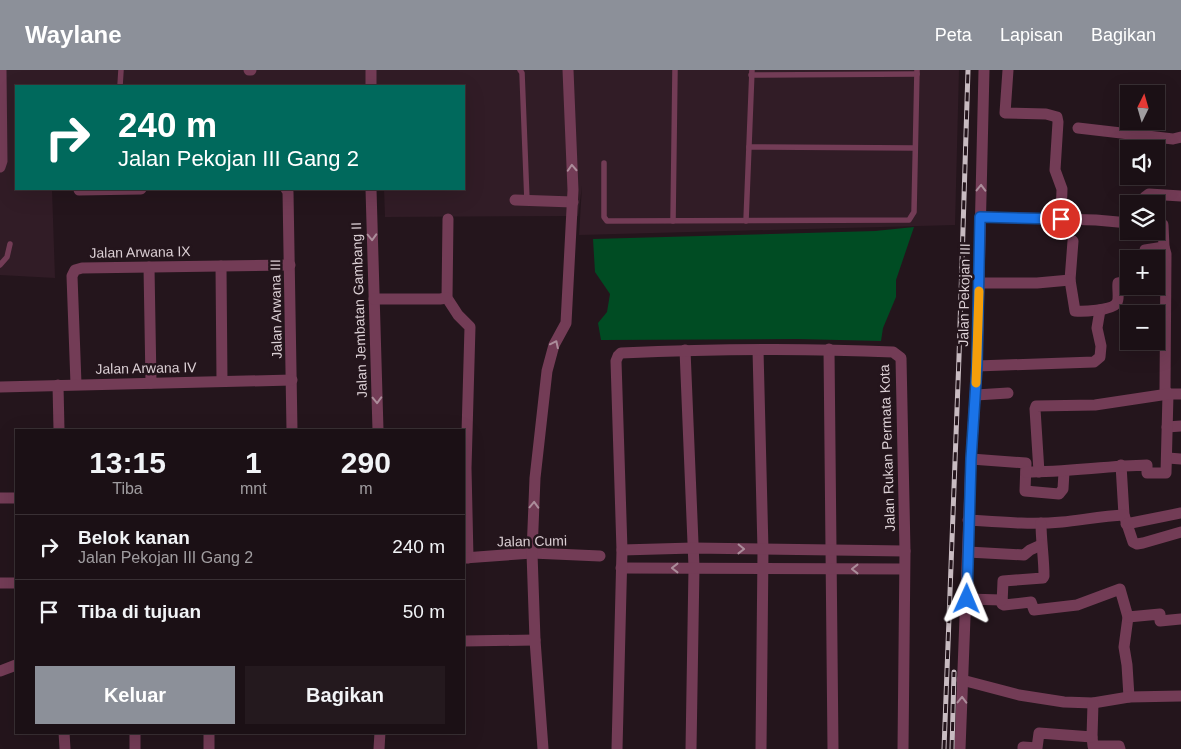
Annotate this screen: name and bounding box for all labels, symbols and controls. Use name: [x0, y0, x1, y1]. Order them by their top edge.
text: Waylane: [25, 21, 121, 48]
text: Peta: [935, 25, 972, 45]
text: Lapisan: [1000, 25, 1063, 45]
text: Bagikan: [1091, 25, 1156, 45]
north arrow: [1120, 85, 1165, 130]
map controls: [1120, 85, 1165, 350]
icon: right: [35, 105, 100, 170]
text: 240 m: [118, 105, 217, 144]
button: sound: [1120, 140, 1165, 185]
text: Jalan Pekojan III Gang 2: [118, 146, 359, 171]
one-way arrow: [567, 163, 578, 171]
one-way arrow: [976, 184, 986, 192]
button: layers: [1120, 195, 1165, 240]
pin: [1040, 198, 1082, 240]
icon: arrive: [1047, 205, 1075, 233]
street label: Jalan Jembatan Gambang II: [348, 222, 370, 398]
one-way arrow: [367, 234, 377, 242]
street label: Jalan Arwana IX: [89, 243, 191, 261]
street label: Jalan Pekojan III: [955, 243, 973, 347]
button: +: [1120, 250, 1165, 295]
street label: Jalan Arwana III: [267, 259, 285, 359]
button: −: [1120, 305, 1165, 350]
one-way arrow: [549, 341, 559, 350]
street label: Jalan Arwana IV: [95, 359, 197, 377]
street label: Jalan Rukan Permata Kota: [876, 364, 898, 532]
one-way arrow: [372, 396, 383, 404]
text: 13:15: [89, 446, 166, 479]
text: 1: [245, 446, 262, 479]
text: 290: [341, 446, 391, 479]
text: Tiba: [112, 480, 143, 497]
text: mnt: [240, 480, 267, 497]
text: m: [359, 480, 372, 497]
one-way arrow: [529, 500, 540, 508]
text: Belok kanan: [78, 527, 190, 548]
street label: Jalan Cumi: [497, 532, 567, 550]
icon: right: [35, 533, 63, 561]
text: 240 m: [392, 536, 445, 557]
one-way arrow: [737, 544, 745, 554]
text: Jalan Pekojan III Gang 2: [78, 549, 253, 566]
one-way arrow: [671, 562, 679, 573]
one-way arrow: [851, 564, 859, 574]
position arrow: [940, 572, 992, 624]
icon: arrive: [35, 598, 63, 626]
text: Tiba di tujuan: [78, 601, 201, 622]
text: 50 m: [403, 601, 445, 622]
button: Keluar: [35, 666, 235, 724]
button: Bagikan: [245, 666, 445, 724]
one-way arrow: [956, 696, 967, 704]

